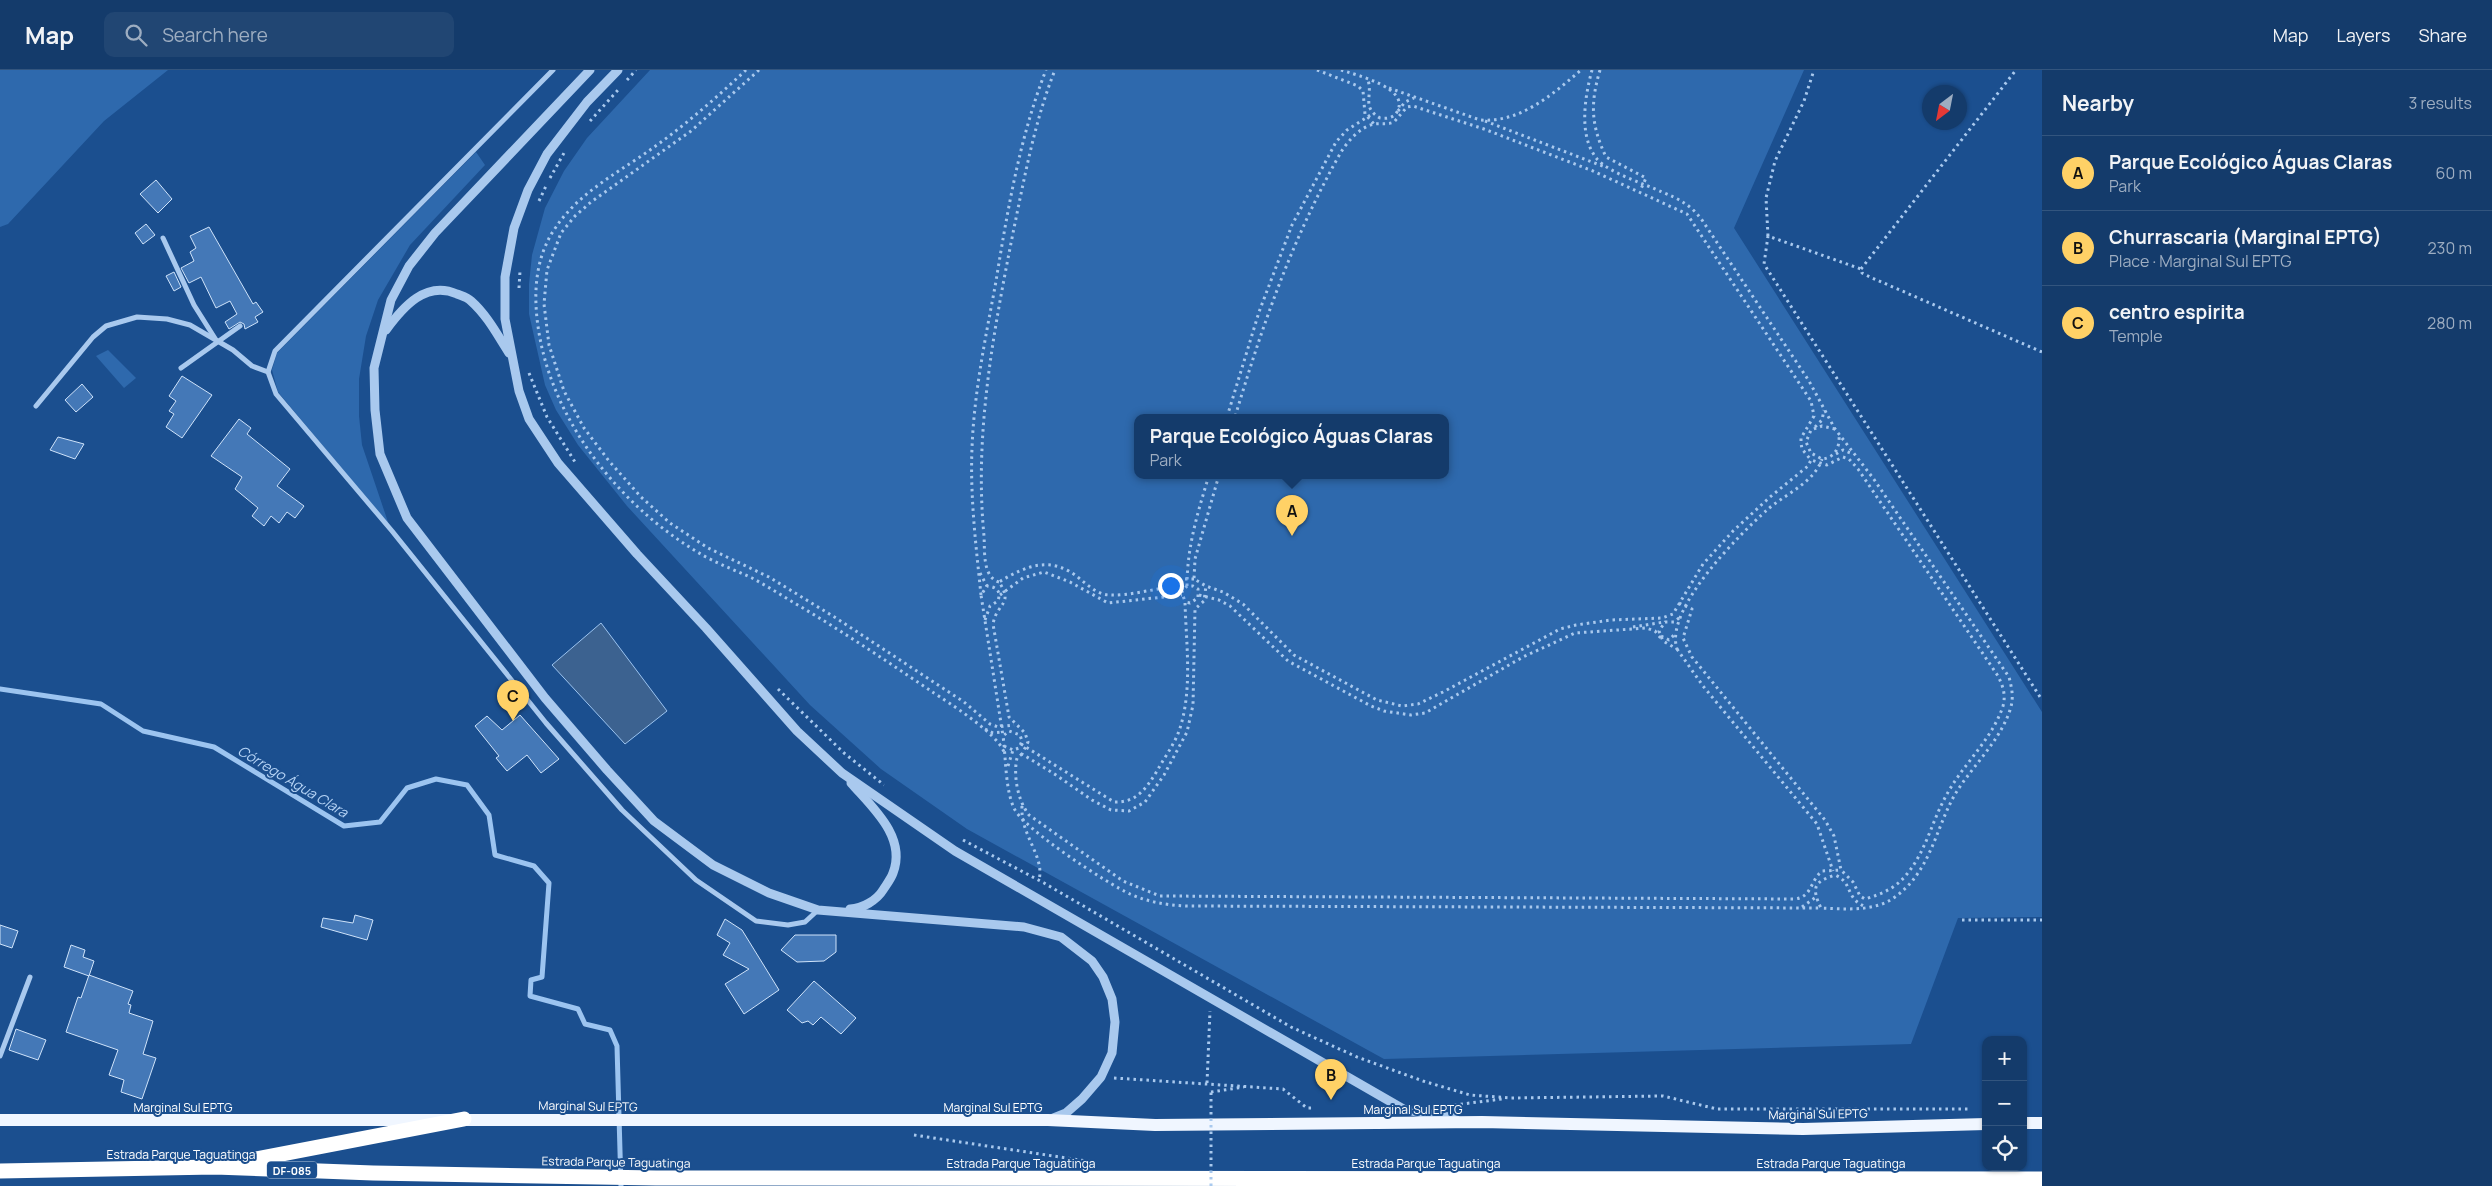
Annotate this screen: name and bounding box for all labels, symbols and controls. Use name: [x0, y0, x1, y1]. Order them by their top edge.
search box: [104, 12, 454, 57]
text: Map: [25, 18, 74, 51]
icon: search: [122, 21, 150, 49]
text: Search here: [162, 22, 268, 48]
text: Map: [2273, 23, 2308, 47]
text: Layers: [2336, 23, 2390, 47]
text: Share: [2418, 23, 2467, 47]
north arrow: [1922, 85, 1967, 130]
text: Nearby: [2062, 89, 2134, 117]
text: 3 results: [2409, 92, 2472, 114]
text: Parque Ecológico Águas Claras: [2109, 149, 2392, 175]
text: A: [2073, 162, 2083, 184]
text: 60 m: [2436, 162, 2472, 184]
text: Park: [2109, 175, 2141, 197]
text: Churrascaria (Marginal EPTG): [2109, 224, 2382, 250]
text: B: [2073, 237, 2083, 259]
text: 230 m: [2428, 237, 2472, 259]
text: Place · Marginal Sul EPTG: [2109, 250, 2292, 272]
text: centro espirita: [2109, 299, 2245, 325]
text: C: [2072, 312, 2084, 334]
text: 280 m: [2427, 312, 2472, 334]
text: Temple: [2109, 325, 2163, 347]
popup: [1134, 414, 1449, 479]
text: Parque Ecológico Águas Claras: [1150, 423, 1433, 449]
text: Park: [1150, 449, 1182, 471]
pin: A: [1276, 495, 1308, 536]
your location: [1158, 573, 1184, 599]
pin: C: [497, 680, 529, 721]
water label: Córrego Água Clara: [234, 741, 353, 822]
map controls: [1982, 1036, 2027, 1171]
button: +: [1982, 1036, 2027, 1081]
pin: B: [1315, 1059, 1347, 1100]
button: −: [1982, 1081, 2027, 1126]
street label: Marginal Sul EPTG: [538, 1097, 638, 1115]
street label: Marginal Sul EPTG: [133, 1099, 233, 1116]
street label: Marginal Sul EPTG: [943, 1099, 1043, 1116]
street label: Marginal Sul EPTG: [1363, 1101, 1463, 1118]
street label: Marginal Sul EPTG: [1768, 1105, 1868, 1123]
button: locate: [1982, 1126, 2027, 1171]
street label: Estrada Parque Taguatinga: [107, 1146, 255, 1163]
street label: Estrada Parque Taguatinga: [541, 1152, 691, 1172]
street label: Estrada Parque Taguatinga: [947, 1155, 1095, 1172]
street label: Estrada Parque Taguatinga: [1352, 1155, 1500, 1172]
street label: Estrada Parque Taguatinga: [1757, 1155, 1905, 1172]
road number: DF-085: [267, 1162, 317, 1178]

